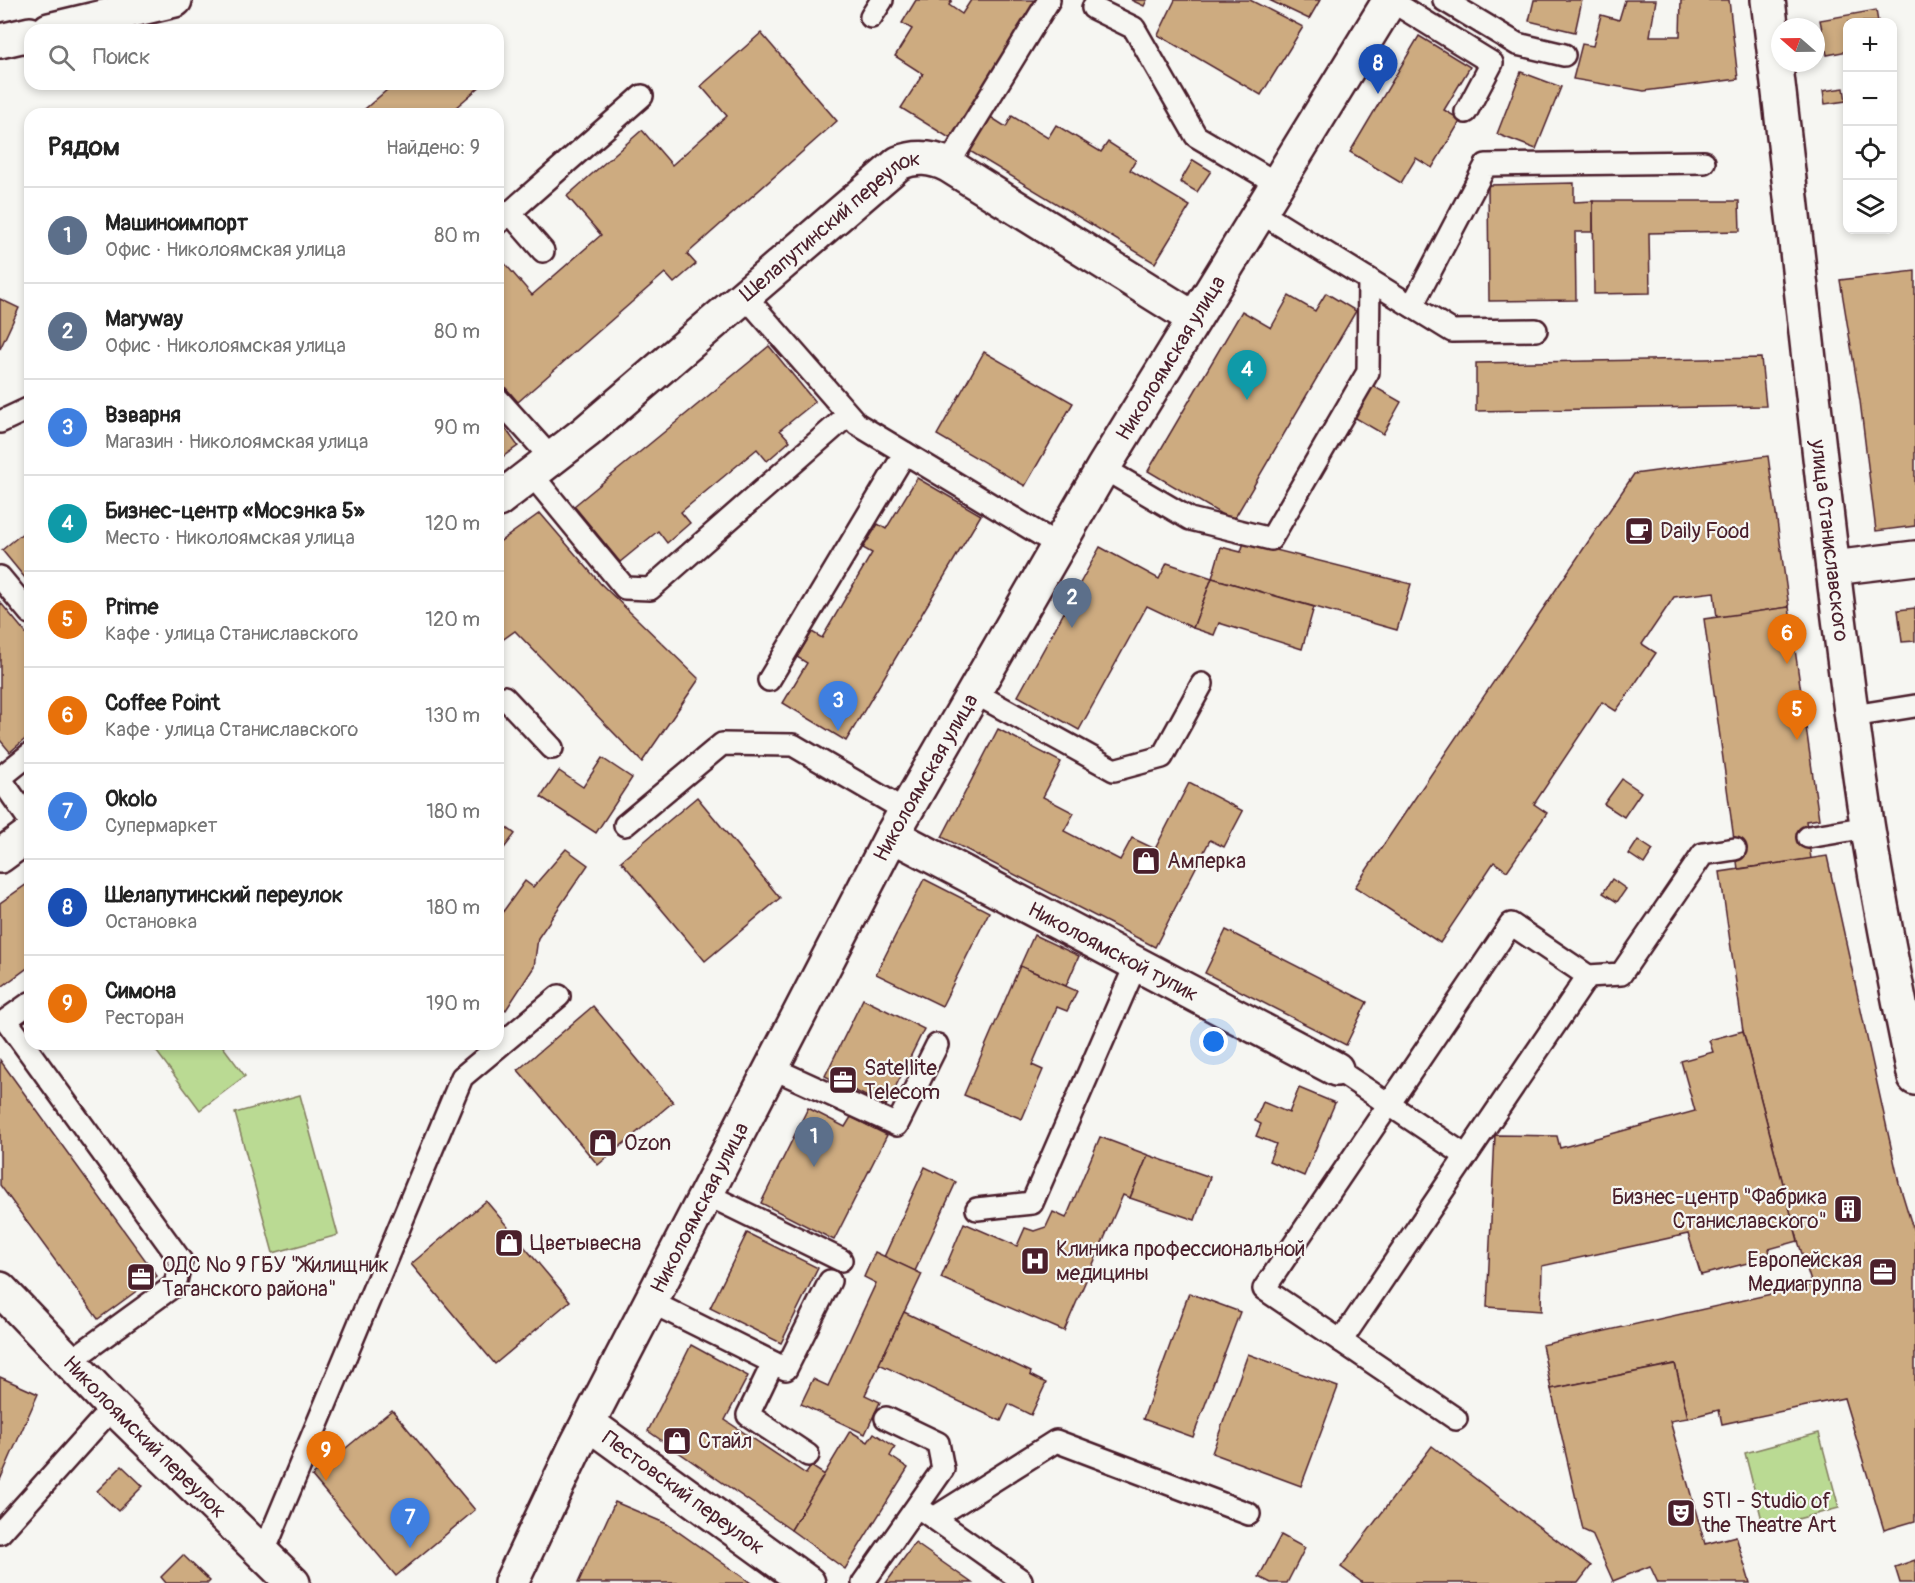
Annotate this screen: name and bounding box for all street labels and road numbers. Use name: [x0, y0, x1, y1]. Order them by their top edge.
street label: Шелапутинский переулок: [734, 145, 922, 307]
street label: Николоямская улица: [1110, 270, 1231, 445]
street label: улица Станиславского: [1804, 437, 1855, 643]
street label: Николоямская улица: [867, 689, 984, 866]
street label: Николоямской тупик: [1023, 896, 1203, 1008]
street label: Николоямская улица: [644, 1118, 755, 1298]
street label: Николоямский переулок: [57, 1350, 232, 1524]
street label: Пестовский переулок: [597, 1424, 770, 1561]

